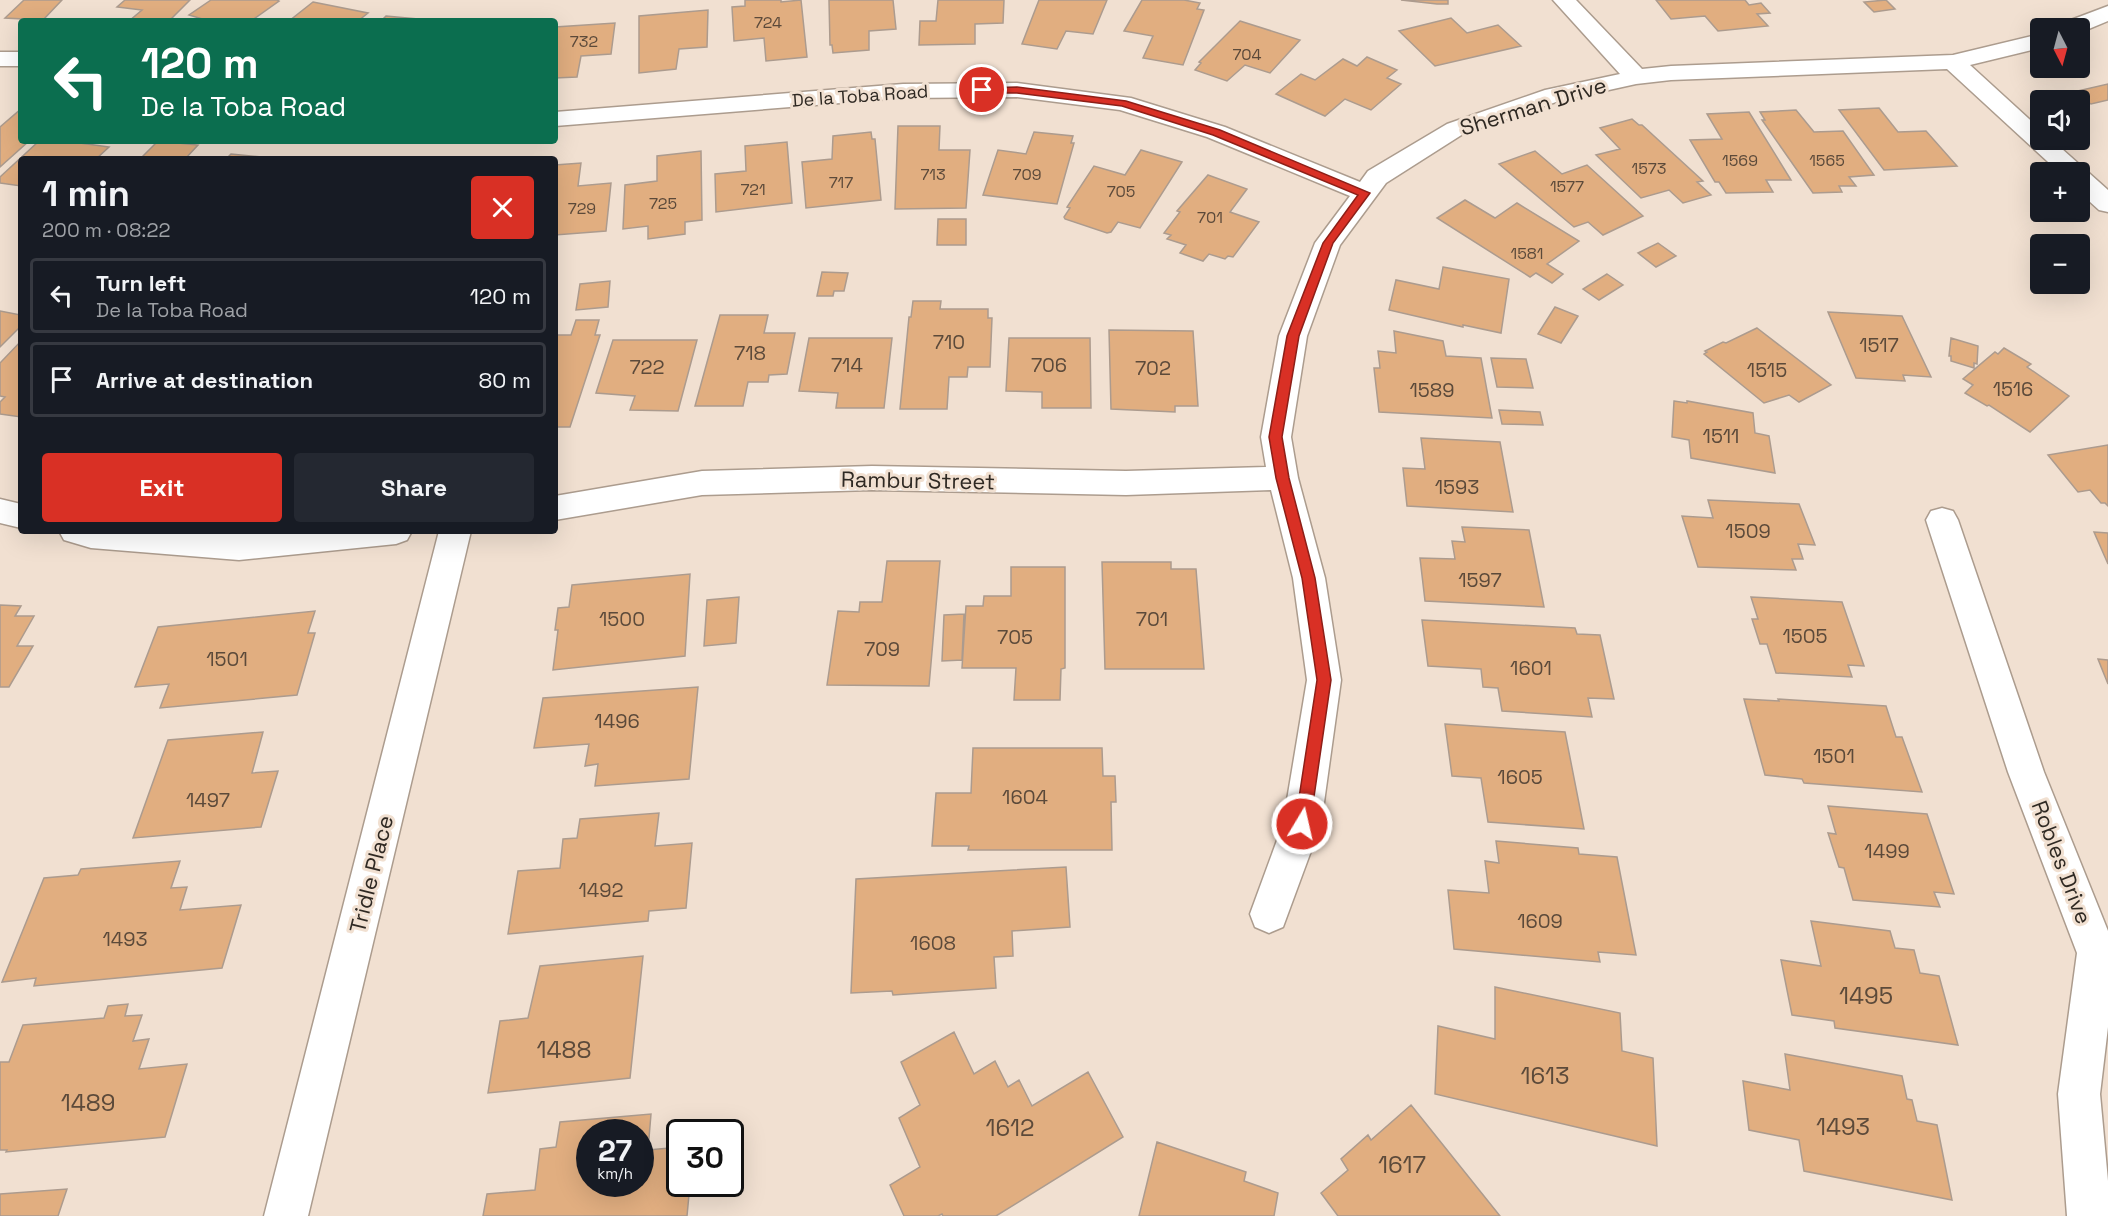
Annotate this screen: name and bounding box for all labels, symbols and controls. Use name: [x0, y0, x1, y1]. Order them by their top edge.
house number: 724: [754, 12, 782, 33]
north arrow: [2030, 18, 2090, 78]
map controls: [2030, 18, 2090, 294]
house number: 732: [570, 31, 598, 52]
text: 120 m: [141, 37, 259, 90]
icon: left: [42, 42, 120, 120]
house number: 704: [1232, 44, 1262, 65]
pin: [956, 64, 1007, 115]
street label: Sherman Drive: [1456, 70, 1610, 142]
icon: arrive: [965, 73, 998, 106]
street label: De la Toba Road: [791, 79, 929, 112]
text: De la Toba Road: [141, 89, 346, 124]
button: sound: [2030, 90, 2090, 150]
house number: 1569: [1722, 150, 1758, 171]
house number: 1565: [1809, 150, 1845, 171]
house number: 1573: [1632, 158, 1666, 179]
button: +: [2030, 162, 2090, 222]
house number: 713: [920, 164, 946, 185]
house number: 709: [1013, 164, 1041, 185]
text: 1 min: [42, 171, 130, 217]
house number: 717: [829, 172, 853, 193]
button: close: [471, 176, 534, 239]
house number: 1577: [1550, 176, 1584, 197]
house number: 721: [740, 179, 766, 200]
house number: 705: [1107, 181, 1135, 202]
house number: 725: [649, 193, 677, 214]
house number: 729: [568, 198, 596, 219]
house number: 701: [1197, 207, 1223, 228]
text: 200 m · 08:22: [42, 217, 171, 243]
button: −: [2030, 234, 2090, 294]
house number: 1581: [1511, 243, 1543, 264]
text: Turn left: [96, 269, 186, 297]
icon: left: [45, 279, 78, 312]
text: 120 m: [470, 282, 531, 310]
text: De la Toba Road: [96, 297, 248, 323]
house number: 710: [933, 329, 965, 355]
house number: 1517: [1859, 332, 1899, 358]
house number: 718: [734, 340, 766, 366]
house number: 714: [831, 352, 863, 378]
house number: 706: [1031, 352, 1067, 378]
house number: 722: [629, 354, 665, 380]
house number: 702: [1135, 355, 1171, 381]
house number: 1515: [1747, 357, 1787, 383]
icon: arrive: [45, 363, 78, 396]
text: Arrive at destination: [96, 366, 313, 394]
text: 80 m: [479, 366, 531, 394]
house number: 1516: [1993, 376, 2033, 402]
house number: 1589: [1409, 377, 1455, 403]
house number: 1511: [1703, 423, 1739, 449]
button: Exit: [42, 453, 282, 522]
button: Share: [294, 453, 534, 522]
street label: Rambur Street: [841, 465, 995, 495]
house number: 1593: [1435, 474, 1479, 500]
house number: 1509: [1725, 518, 1771, 544]
house number: 1597: [1458, 567, 1502, 593]
house number: 1500: [599, 606, 645, 632]
house number: 701: [1136, 606, 1168, 632]
house number: 1505: [1782, 623, 1828, 649]
house number: 705: [997, 624, 1033, 650]
house number: 709: [864, 636, 900, 662]
house number: 1501: [206, 646, 248, 672]
house number: 1601: [1510, 655, 1552, 681]
house number: 1496: [594, 708, 640, 734]
house number: 1501: [1813, 743, 1855, 769]
house number: 1605: [1497, 764, 1543, 790]
house number: 1604: [1002, 784, 1048, 810]
house number: 1497: [186, 787, 230, 813]
position arrow: [1270, 792, 1334, 856]
street label: Robles Drive: [2026, 796, 2098, 928]
street label: Tridle Place: [343, 812, 399, 936]
house number: 1499: [1864, 838, 1910, 864]
house number: 1492: [578, 877, 624, 903]
house number: 1609: [1517, 908, 1563, 934]
house number: 1493: [102, 926, 148, 952]
house number: 1608: [910, 930, 956, 956]
house number: 1495: [1839, 980, 1893, 1011]
house number: 1488: [537, 1034, 591, 1065]
house number: 1613: [1520, 1060, 1570, 1091]
house number: 1489: [61, 1087, 115, 1118]
house number: 1493: [1816, 1111, 1870, 1142]
house number: 1612: [985, 1112, 1035, 1143]
speed limit sign: 30: [666, 1119, 744, 1197]
text: 27: [598, 1131, 632, 1170]
house number: 1617: [1378, 1149, 1426, 1180]
text: km/h: [597, 1164, 633, 1183]

